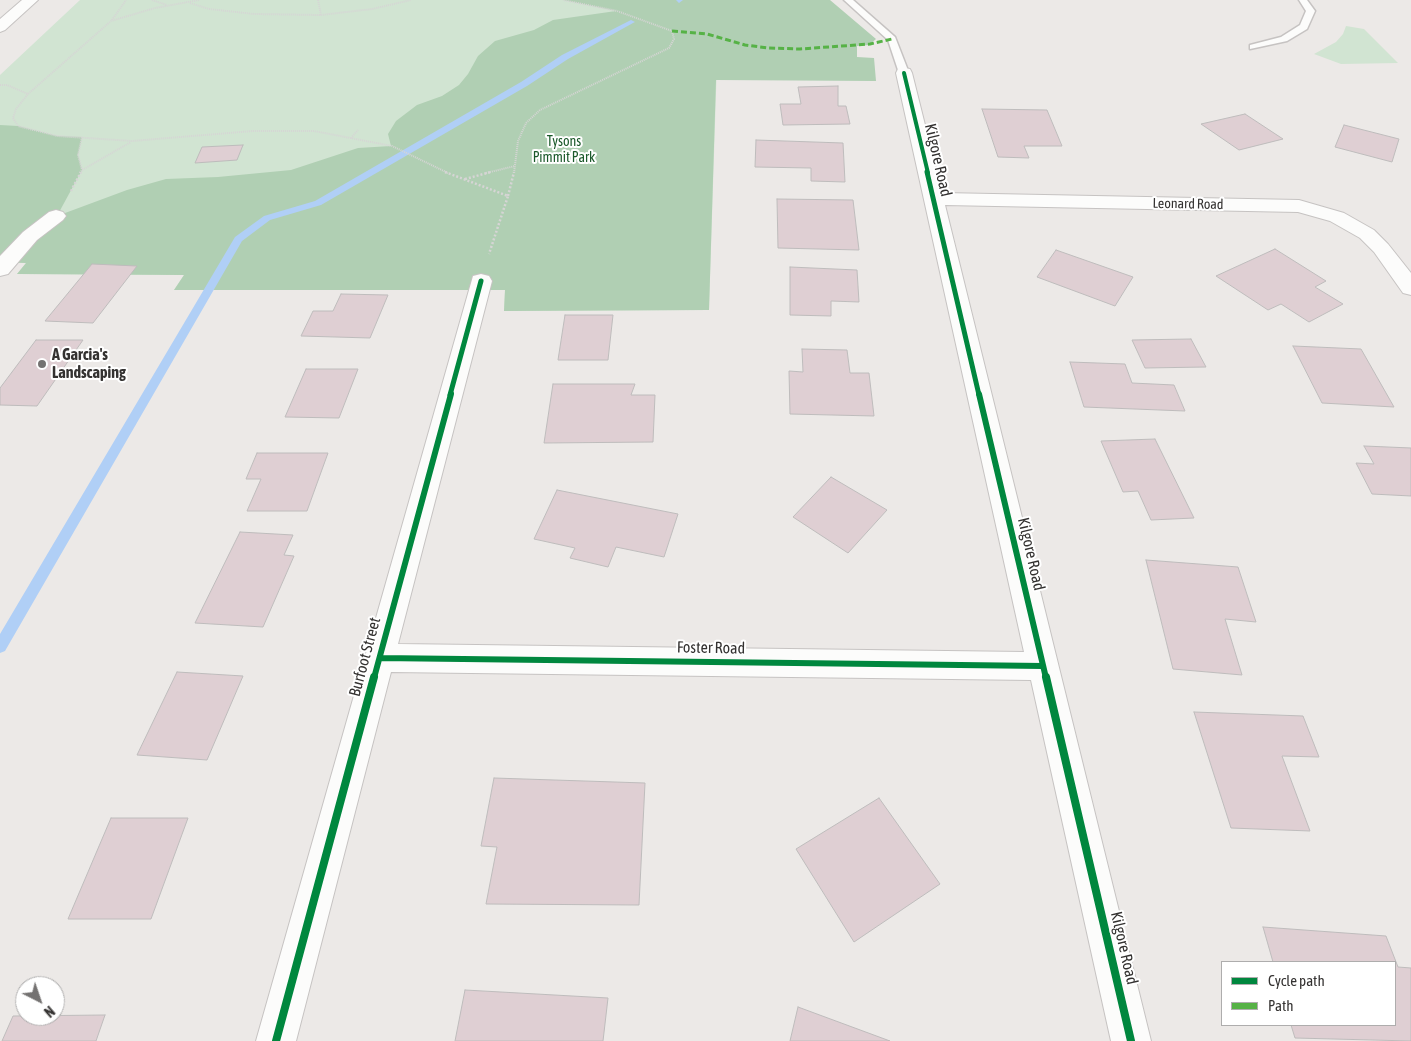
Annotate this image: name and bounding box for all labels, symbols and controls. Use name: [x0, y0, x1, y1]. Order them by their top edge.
street label: Kilgore Road: [920, 122, 956, 198]
park label: Tysons Pimmit Park: [533, 134, 595, 166]
street label: Leonard Road: [1152, 195, 1224, 213]
place label: A Garcia's Landscaping: [52, 345, 126, 383]
marker: A Garcia's Landscaping: [36, 358, 48, 370]
street label: Kilgore Road: [1013, 516, 1049, 592]
street label: Burfoot Street: [345, 615, 385, 699]
street label: Foster Road: [677, 638, 745, 658]
street label: Kilgore Road: [1106, 910, 1142, 986]
legend: [1221, 961, 1396, 1026]
text: Cycle path: [1268, 972, 1325, 989]
north arrow: [15, 976, 65, 1026]
text: Path: [1268, 997, 1294, 1014]
text: N: [41, 1003, 58, 1020]

